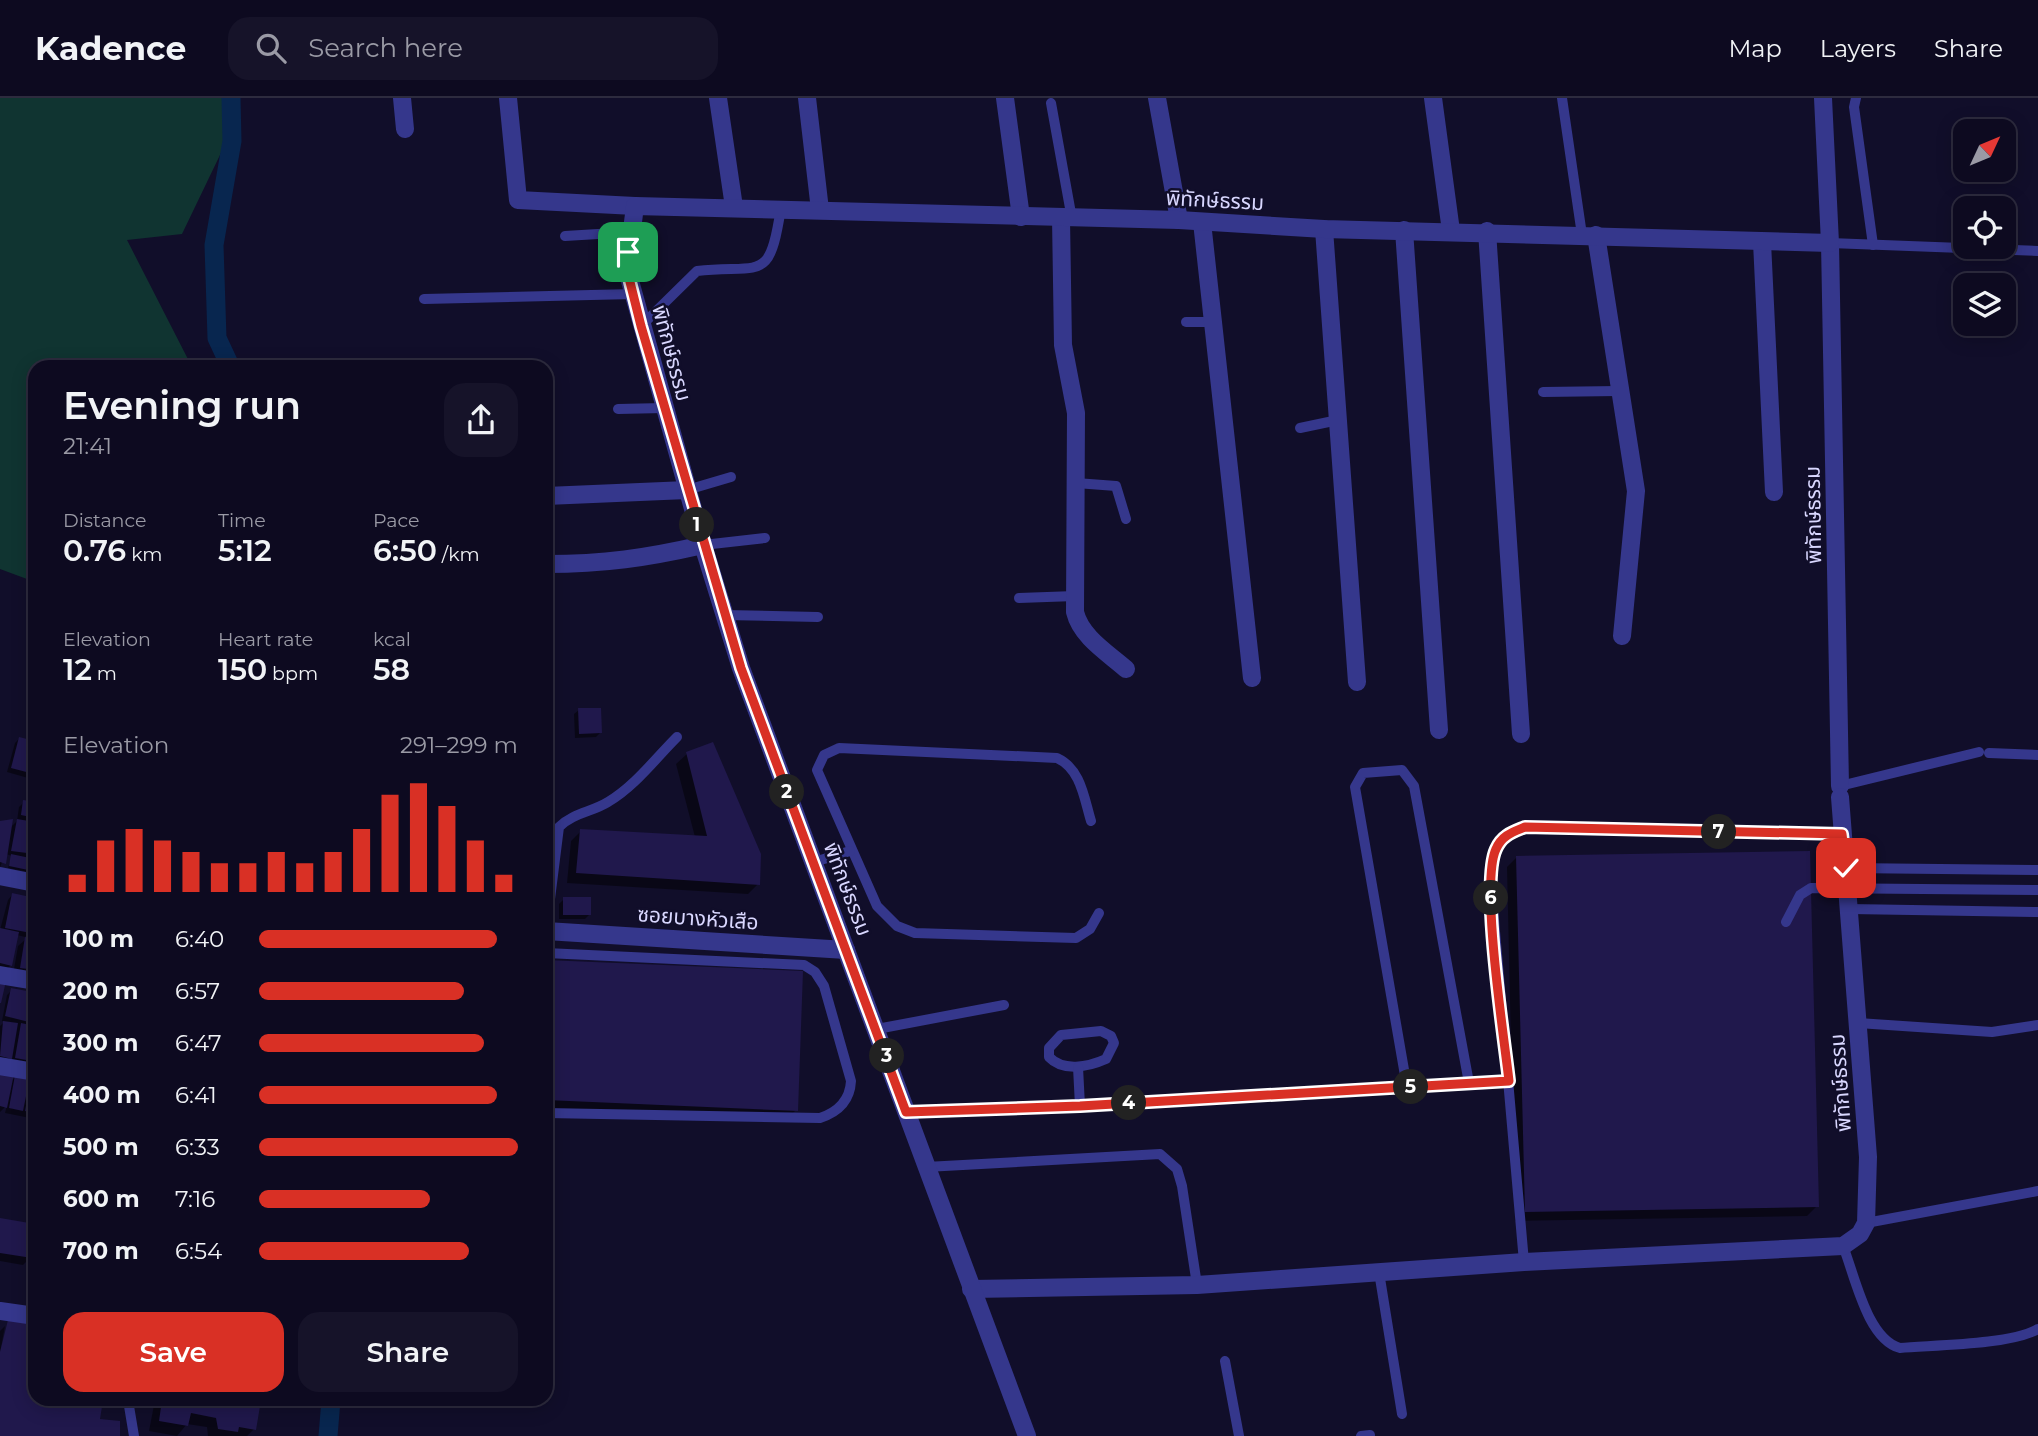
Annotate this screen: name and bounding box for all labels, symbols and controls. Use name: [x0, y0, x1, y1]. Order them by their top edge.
search box: [228, 17, 718, 80]
text: Kadence: [35, 28, 186, 68]
icon: search: [252, 29, 290, 67]
text: Search here: [308, 32, 463, 64]
text: Map: [1728, 34, 1782, 63]
text: Layers: [1820, 34, 1896, 63]
text: Share: [1934, 34, 2003, 63]
north arrow: [1953, 119, 2016, 182]
map controls: [1953, 119, 2016, 336]
street label: พิทักษ์ธรรม: [1165, 185, 1265, 215]
button: locate: [1953, 196, 2016, 259]
pin: [598, 222, 658, 282]
icon: arrive: [609, 233, 647, 271]
button: layers: [1953, 273, 2016, 336]
street label: พิทักษ์ธรรม: [647, 302, 697, 404]
text: Evening run: [63, 382, 301, 429]
button: share: [444, 383, 518, 457]
text: 21:41: [63, 432, 112, 460]
street label: พิทักษ์ธรรม: [1800, 466, 1826, 564]
pin: 1: [680, 508, 714, 542]
text: Distance: [63, 509, 146, 532]
text: Time: [218, 509, 266, 532]
text: Pace: [373, 509, 420, 532]
text: 1: [693, 513, 700, 536]
text: 0.76: [63, 532, 126, 569]
text: 5:12: [218, 532, 272, 569]
text: 6:50: [373, 532, 437, 569]
text: km: [126, 543, 163, 566]
text: /km: [437, 543, 480, 566]
text: Elevation: [63, 628, 151, 651]
text: Heart rate: [218, 628, 313, 651]
text: kcal: [373, 628, 411, 651]
text: 12: [63, 651, 92, 688]
text: 150: [218, 651, 267, 688]
text: 58: [373, 651, 410, 688]
text: m: [92, 662, 117, 685]
text: bpm: [267, 662, 318, 685]
text: Elevation: [63, 731, 169, 759]
text: 291–299 m: [400, 731, 518, 759]
pin: 2: [770, 774, 804, 810]
text: 2: [781, 780, 792, 803]
pin: 7: [1702, 814, 1736, 850]
text: 7: [1713, 820, 1724, 843]
pin: [1816, 838, 1876, 898]
street label: พิทักษ์ธรรม: [819, 839, 877, 939]
icon: check: [1827, 849, 1865, 887]
pin: 6: [1474, 880, 1508, 916]
text: 6: [1484, 886, 1497, 909]
street label: ซอยบางหัวเสือ: [637, 901, 759, 935]
text: 100 m: [63, 925, 134, 953]
text: 6:40: [175, 925, 224, 953]
text: 200 m: [63, 977, 138, 1005]
text: 6:57: [175, 977, 220, 1005]
text: 300 m: [63, 1029, 139, 1057]
text: 6:47: [175, 1029, 222, 1057]
street label: พิทักษ์ธรรม: [1824, 1033, 1856, 1133]
pin: 3: [870, 1038, 904, 1074]
text: 3: [881, 1044, 892, 1067]
pin: 5: [1394, 1070, 1428, 1104]
text: 5: [1405, 1075, 1416, 1098]
text: 400 m: [63, 1081, 141, 1109]
text: 6:41: [175, 1081, 217, 1109]
pin: 4: [1112, 1086, 1146, 1121]
text: 4: [1122, 1091, 1135, 1114]
text: 500 m: [63, 1133, 139, 1161]
text: 6:33: [175, 1133, 220, 1161]
text: 600 m: [63, 1185, 140, 1213]
text: 7:16: [175, 1185, 215, 1213]
text: 700 m: [63, 1237, 139, 1265]
text: 6:54: [175, 1237, 222, 1265]
button: Save: [63, 1312, 284, 1392]
button: Share: [298, 1312, 518, 1392]

